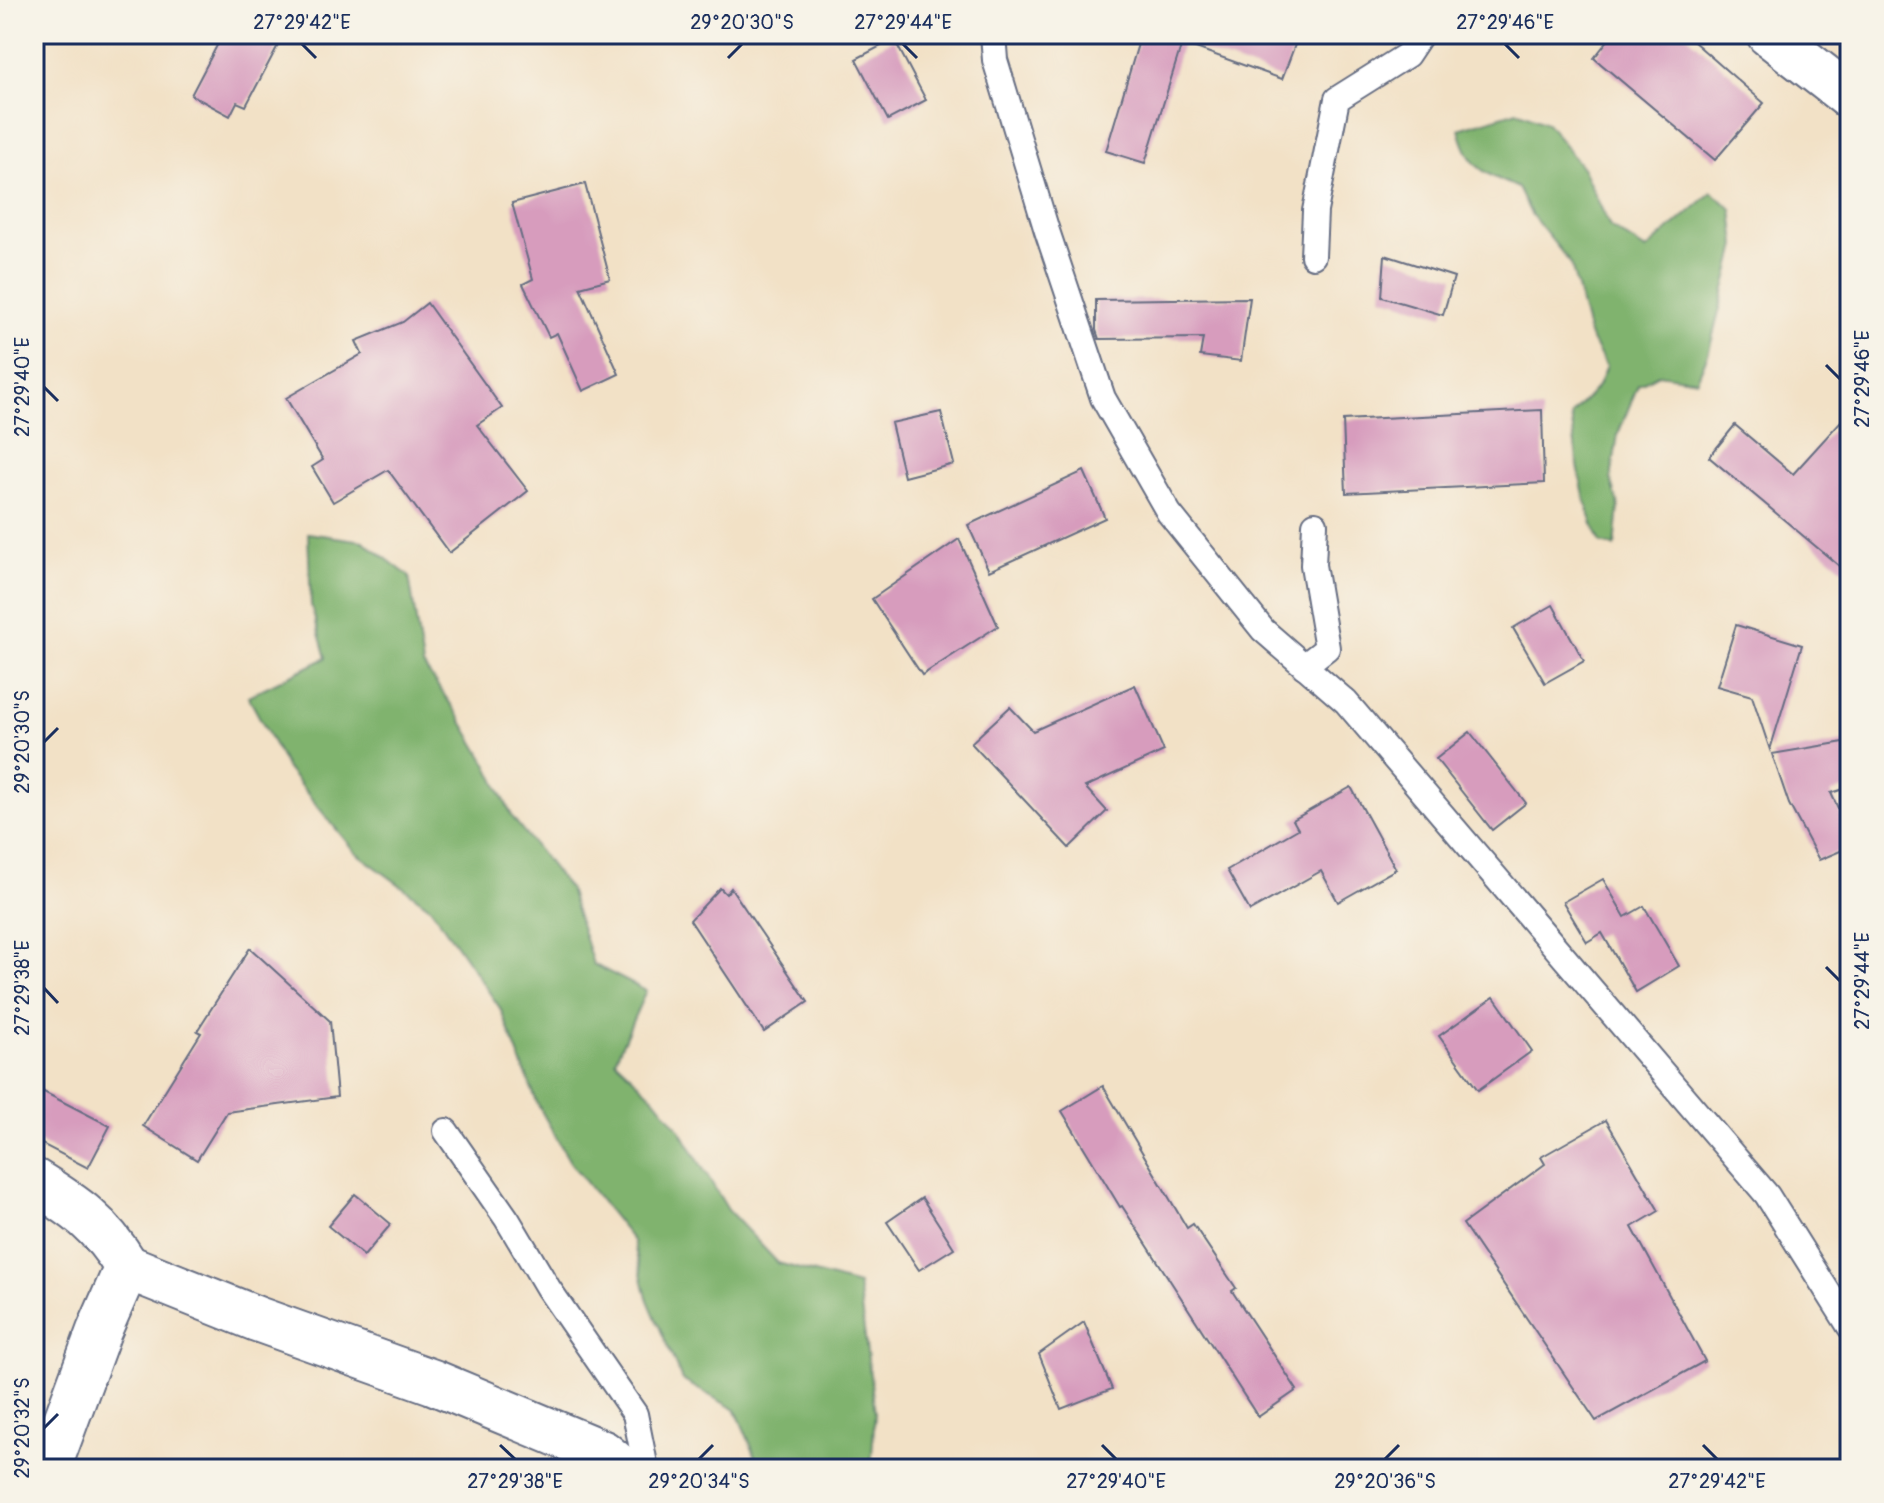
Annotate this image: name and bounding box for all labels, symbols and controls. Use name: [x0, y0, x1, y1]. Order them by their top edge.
text: 27°29'42"E: [253, 10, 351, 35]
text: 29°20'30"S: [690, 10, 794, 35]
text: 27°29'44"E: [854, 10, 952, 35]
text: 27°29'46"E: [1456, 10, 1554, 35]
text: 27°29'46"E: [1850, 330, 1875, 428]
text: 27°29'40"E: [10, 337, 35, 437]
text: 29°20'30"S: [10, 690, 35, 794]
text: 27°29'44"E: [1850, 932, 1875, 1030]
text: 27°29'38"E: [10, 940, 35, 1036]
text: 29°20'32"S: [10, 1377, 35, 1479]
text: 27°29'38"E: [467, 1469, 563, 1494]
text: 29°20'34"S: [648, 1469, 750, 1494]
text: 27°29'40"E: [1066, 1469, 1166, 1494]
text: 29°20'36"S: [1334, 1469, 1436, 1494]
text: 27°29'42"E: [1668, 1469, 1766, 1494]

